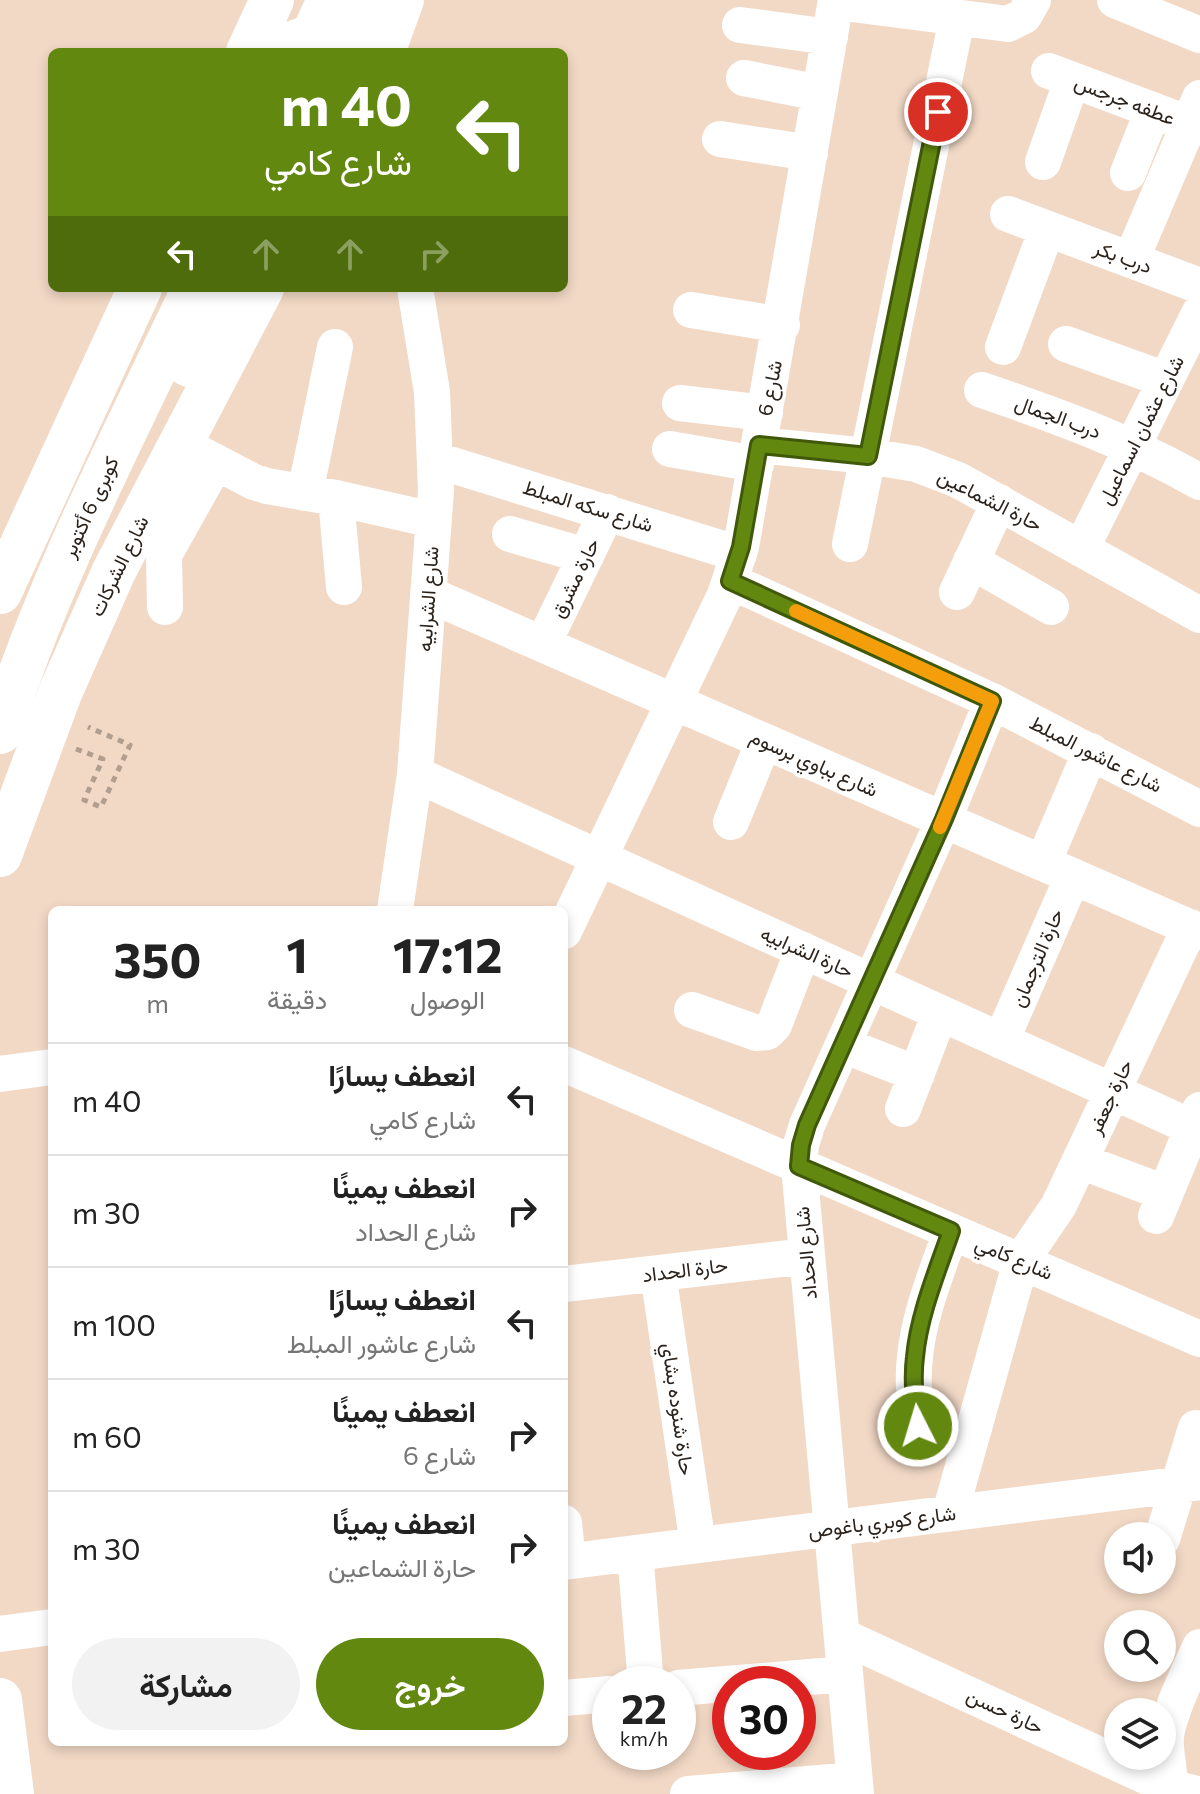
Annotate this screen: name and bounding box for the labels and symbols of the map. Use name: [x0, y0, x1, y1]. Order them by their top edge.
street label: عطفه جرجس: [1071, 69, 1179, 131]
pin: [904, 78, 972, 146]
street label: درب بكر: [1089, 234, 1156, 279]
street label: شارع عثمان اسماعيل: [1092, 351, 1191, 510]
street label: شارع 6: [752, 358, 789, 418]
street label: درب الجمال: [1011, 389, 1105, 445]
street label: كوبرى 6 أكتوبر: [55, 452, 125, 563]
street label: حارة الشماعين: [933, 463, 1047, 537]
street label: شارع سكه المبلط: [520, 474, 656, 539]
street label: شارع الشركات: [83, 511, 155, 621]
street label: حارة مشرق: [545, 534, 605, 622]
street label: شارع الشرابيه: [411, 545, 446, 653]
street label: شارع عاشور المبلط: [1025, 709, 1167, 800]
street label: شارع بباوي برسوم: [744, 723, 882, 807]
street label: حارة الترجمان: [1005, 905, 1069, 1011]
street label: حارة الشرابيه: [757, 920, 857, 984]
street label: حارة جعفر: [1081, 1055, 1139, 1139]
street label: شارع الحداد: [789, 1205, 824, 1300]
street label: شارع كامي: [970, 1230, 1057, 1290]
street label: حارة الحداد: [641, 1252, 729, 1288]
street label: حارة شنوده بشاي: [652, 1341, 700, 1477]
position arrow: [876, 1384, 960, 1468]
street label: شارع كوبري باغوص: [807, 1500, 958, 1548]
speed limit sign: 30: [712, 1666, 816, 1770]
street label: حارة حسن: [962, 1682, 1048, 1740]

